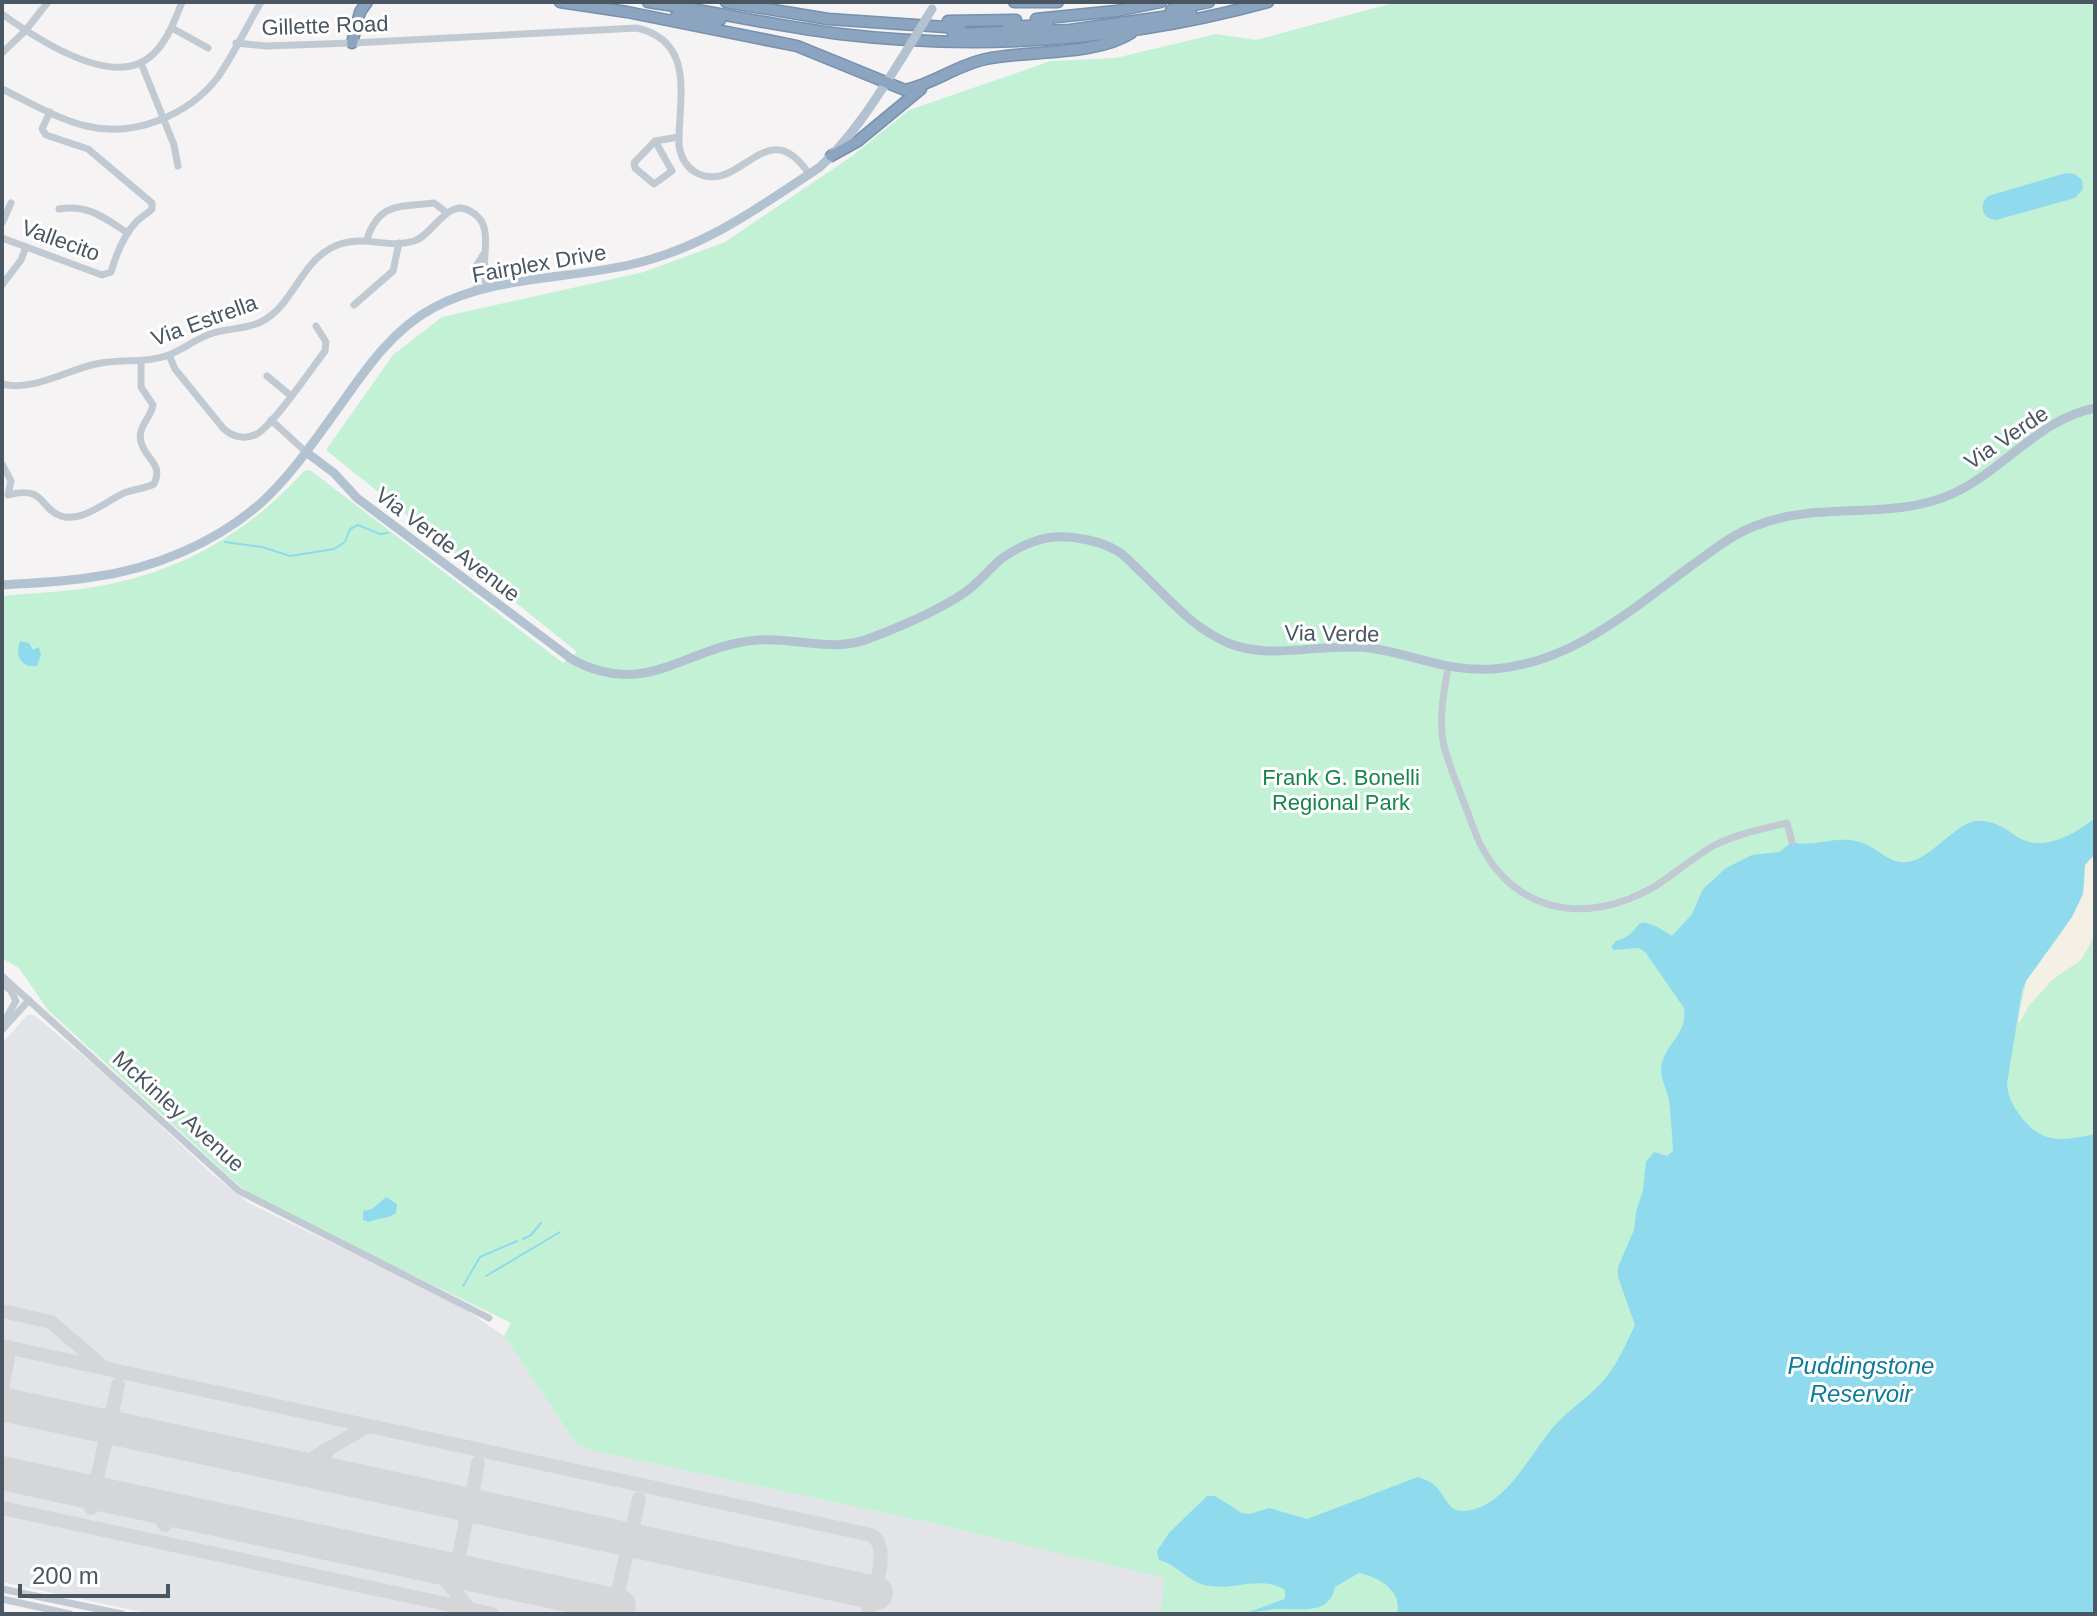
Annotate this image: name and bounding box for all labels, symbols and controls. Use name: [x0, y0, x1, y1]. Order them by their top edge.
street label: Gillette Road: [261, 11, 389, 40]
street label: Vallecito: [18, 215, 103, 266]
street label: Fairplex Drive: [470, 239, 608, 288]
street label: Via Estrella: [148, 290, 261, 351]
street label: Via Verde: [1960, 400, 2053, 474]
street label: Via Verde Avenue: [371, 482, 525, 607]
street label: Via Verde: [1284, 620, 1380, 647]
park label: Frank G. Bonelli Regional Park: [1262, 765, 1420, 815]
street label: McKinley Avenue: [108, 1046, 250, 1177]
water label: Puddingstone Reservoir: [1788, 1352, 1934, 1407]
scale bar: [20, 1548, 168, 1598]
text: 200 m: [32, 1562, 99, 1589]

